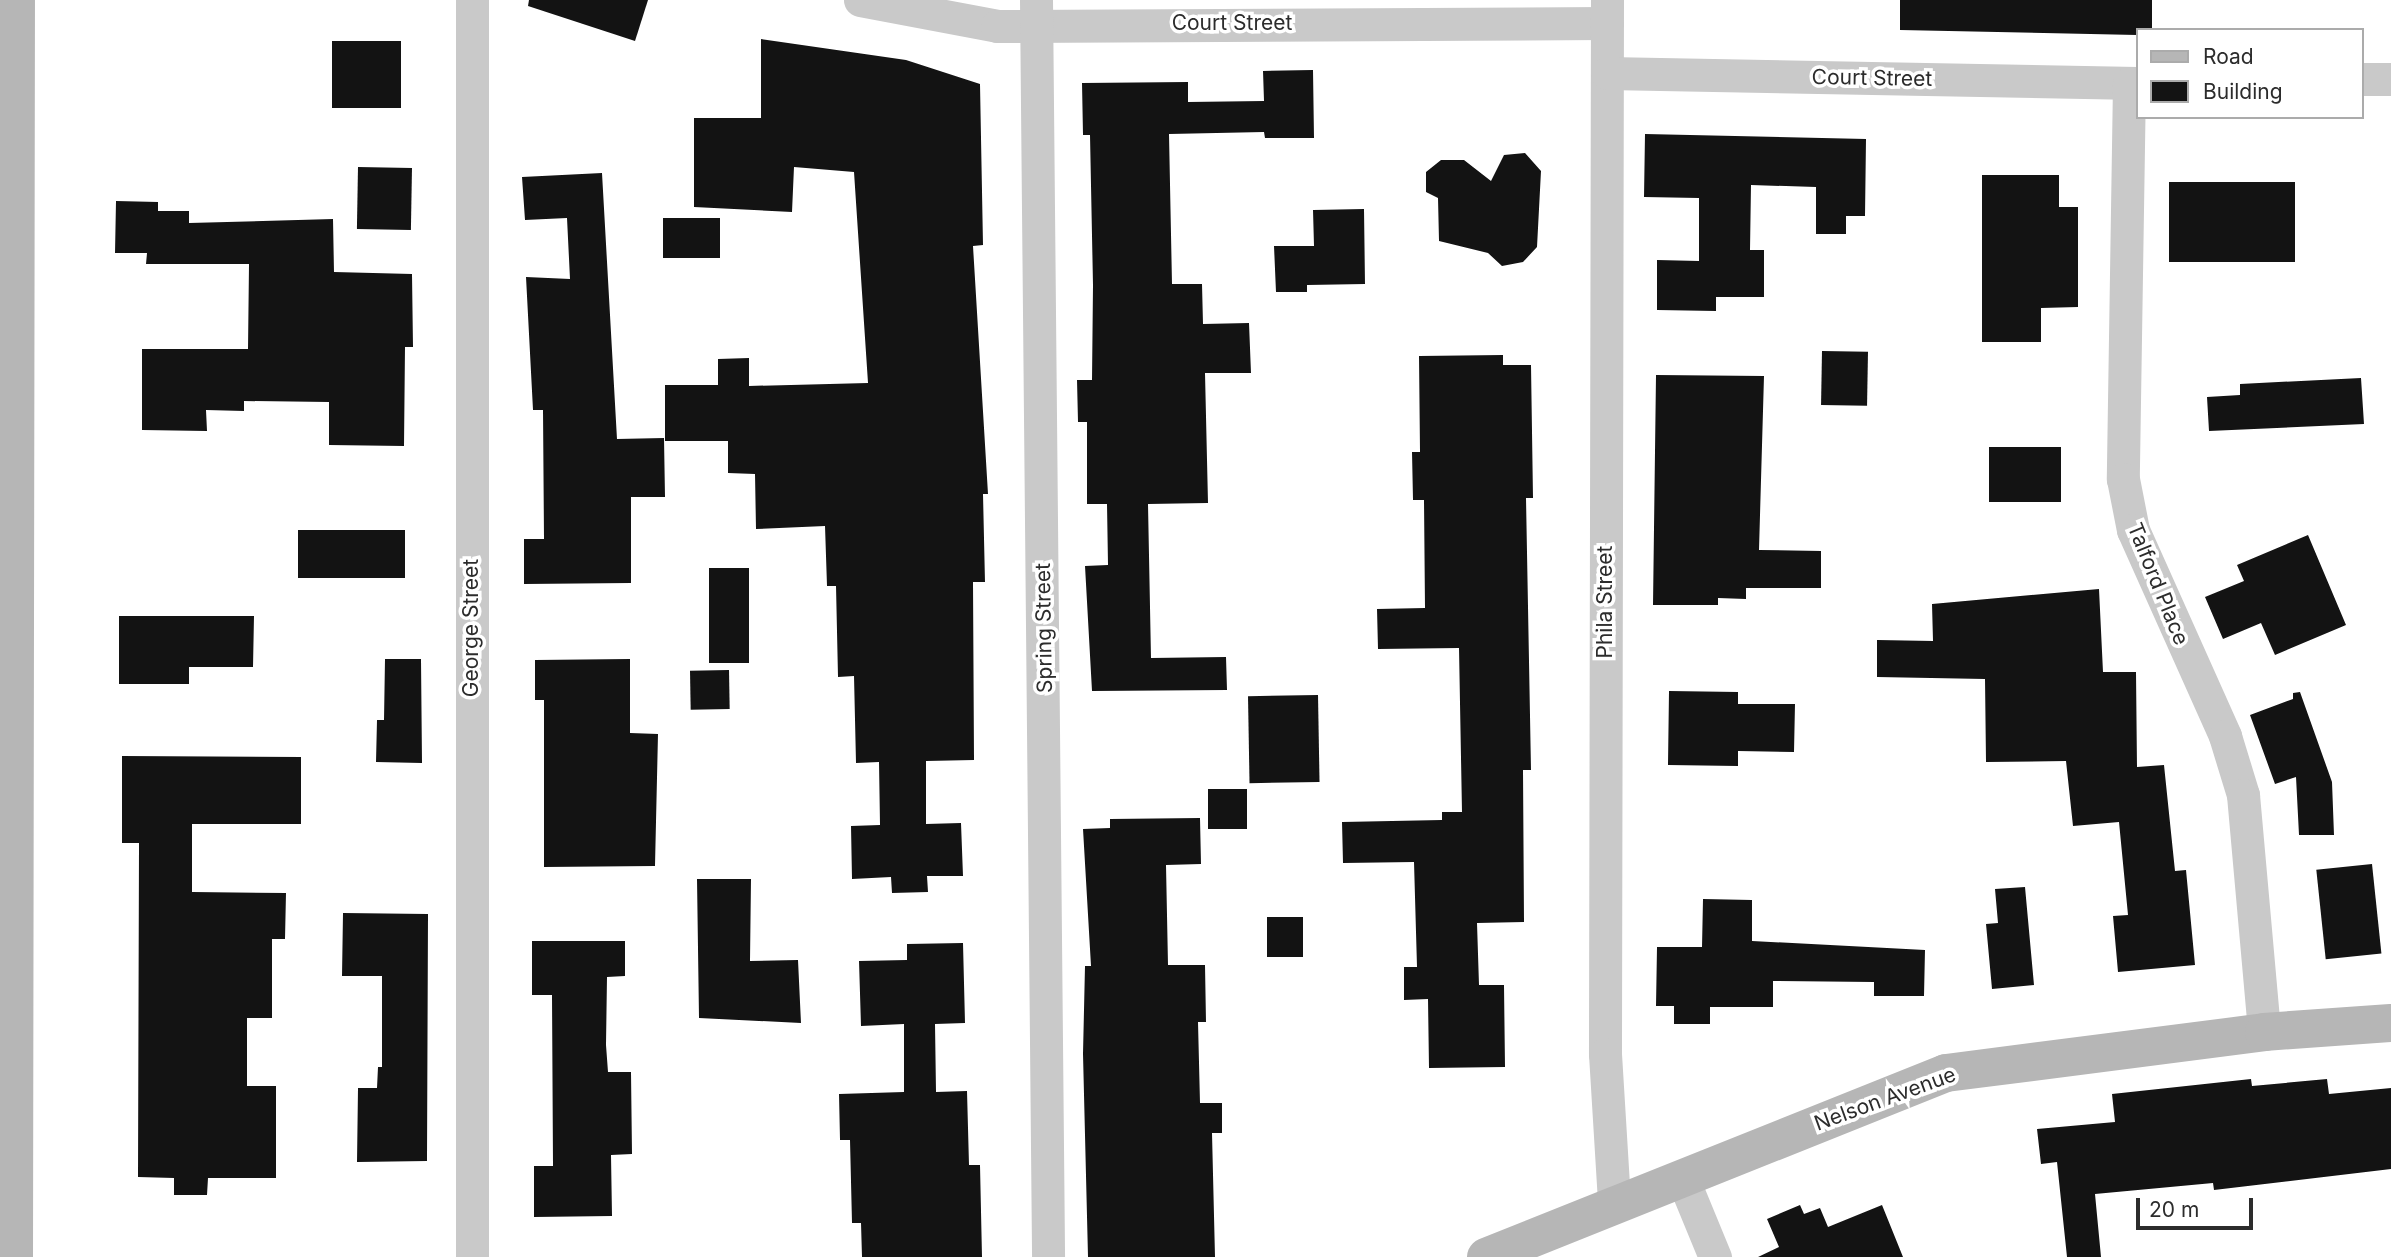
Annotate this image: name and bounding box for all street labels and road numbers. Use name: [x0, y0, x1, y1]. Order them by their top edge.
street label: Court Street: [1172, 10, 1292, 36]
street label: Court Street: [1811, 64, 1933, 92]
street label: Talford Place: [2122, 519, 2194, 649]
street label: Phila Street: [1592, 546, 1618, 658]
street label: George Street: [458, 559, 484, 697]
street label: Spring Street: [1030, 563, 1058, 693]
street label: Nelson Avenue: [1811, 1062, 1959, 1136]

